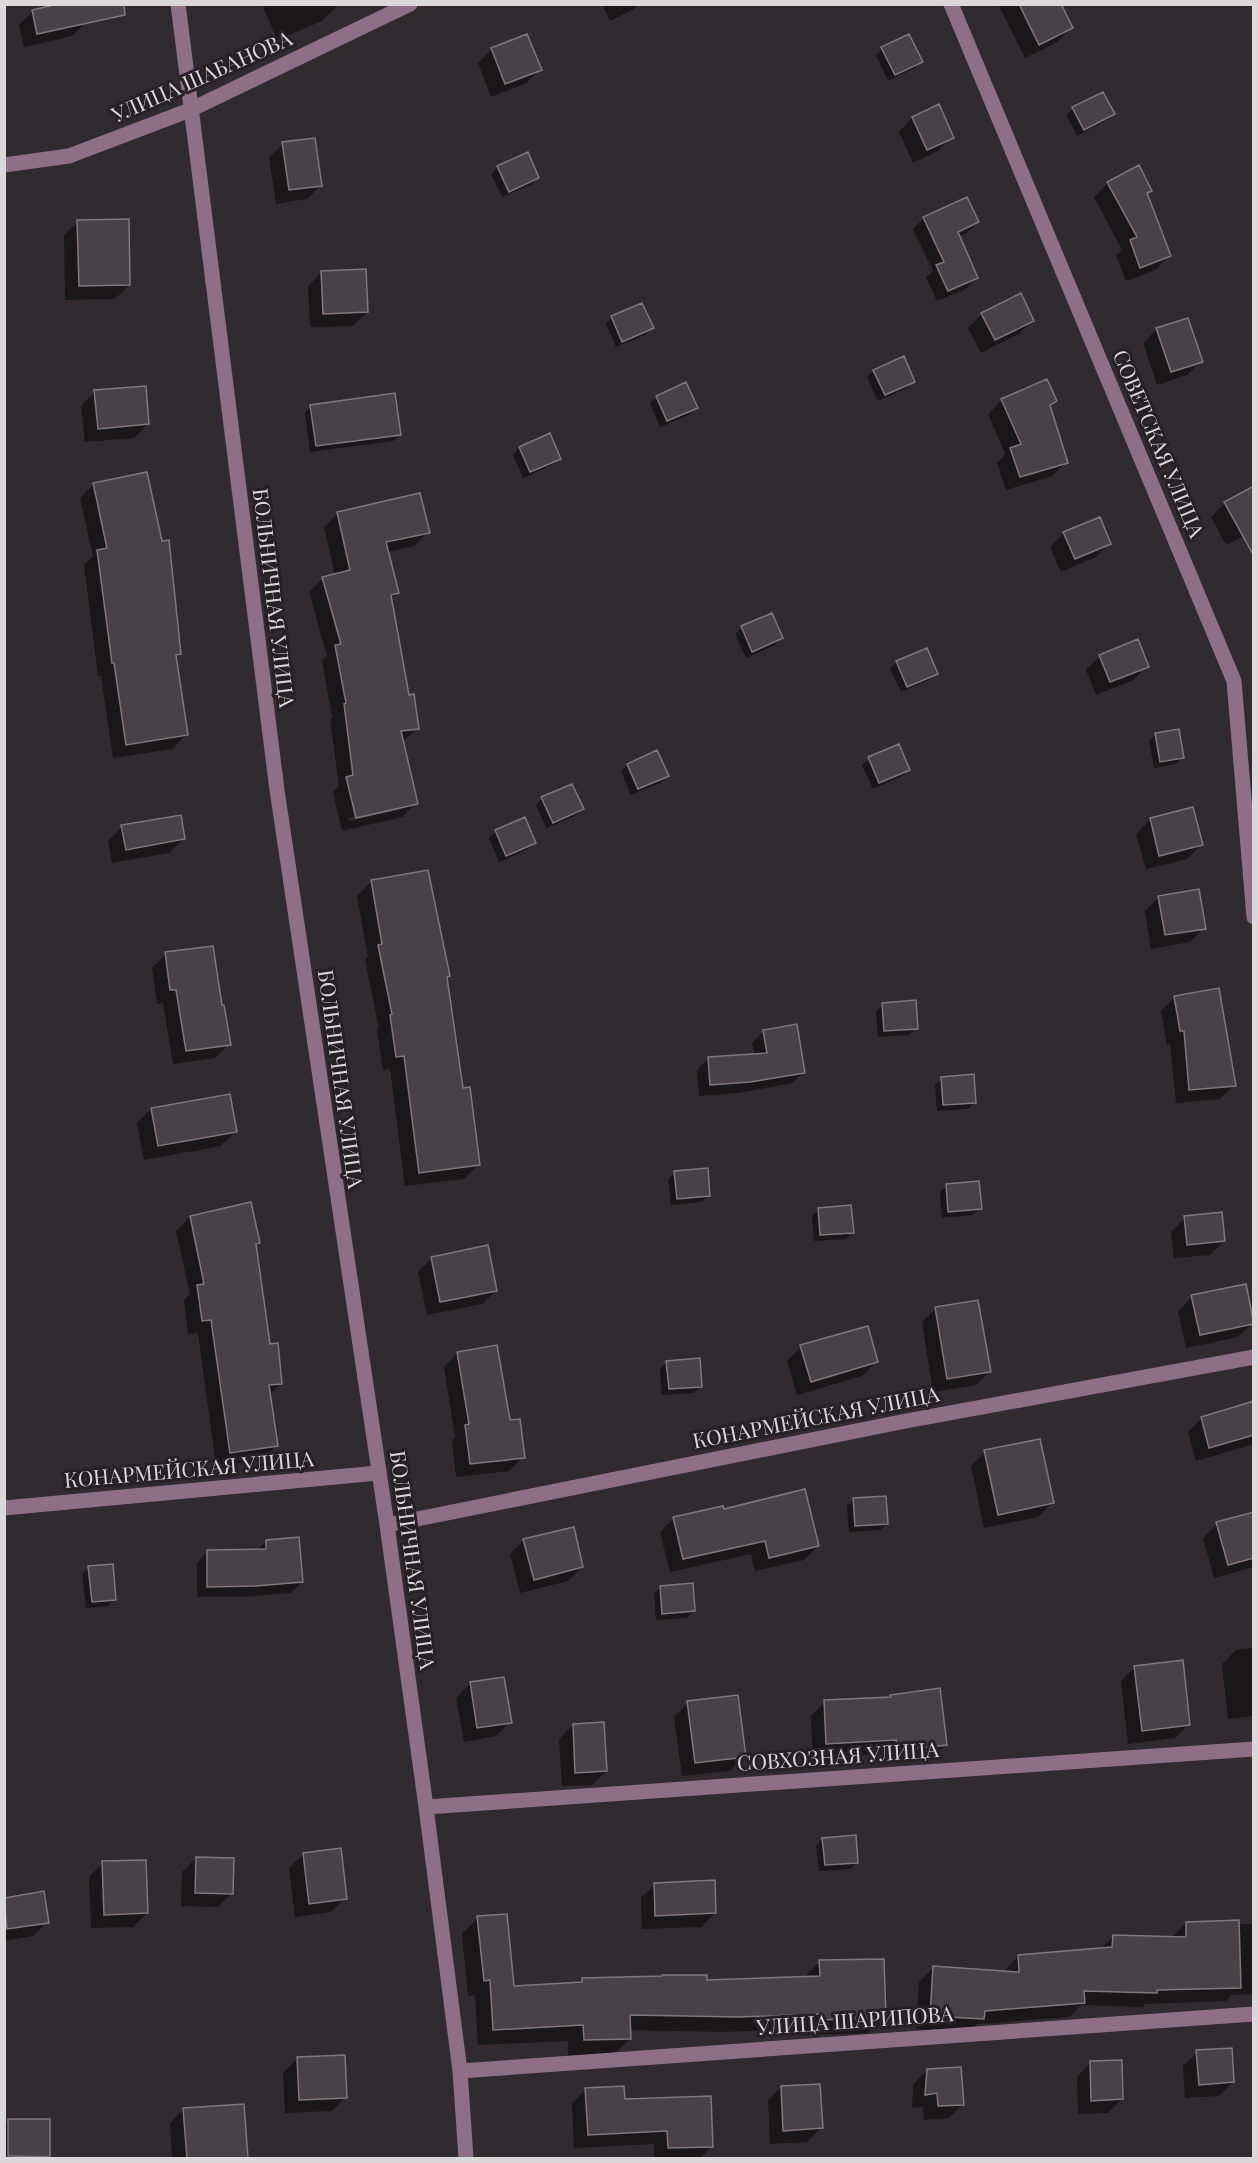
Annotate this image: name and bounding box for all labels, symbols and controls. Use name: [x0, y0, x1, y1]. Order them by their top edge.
street label: УЛИЦА ШАБАНОВА: [106, 22, 296, 128]
street label: СОВЕТСКАЯ УЛИЦА: [1108, 345, 1212, 542]
street label: БОЛЬНИЧНАЯ УЛИЦА: [248, 486, 302, 710]
street label: БОЛЬНИЧНАЯ УЛИЦА: [313, 967, 371, 1191]
street label: КОНАРМЕЙСКАЯ УЛИЦА: [690, 1378, 942, 1454]
street label: КОНАРМЕЙСКАЯ УЛИЦА: [63, 1443, 316, 1493]
street label: БОЛЬНИЧНАЯ УЛИЦА: [385, 1448, 443, 1672]
street label: СОВХОЗНАЯ УЛИЦА: [736, 1734, 941, 1776]
street label: УЛИЦА ШАРИПОВА: [754, 1998, 955, 2040]

